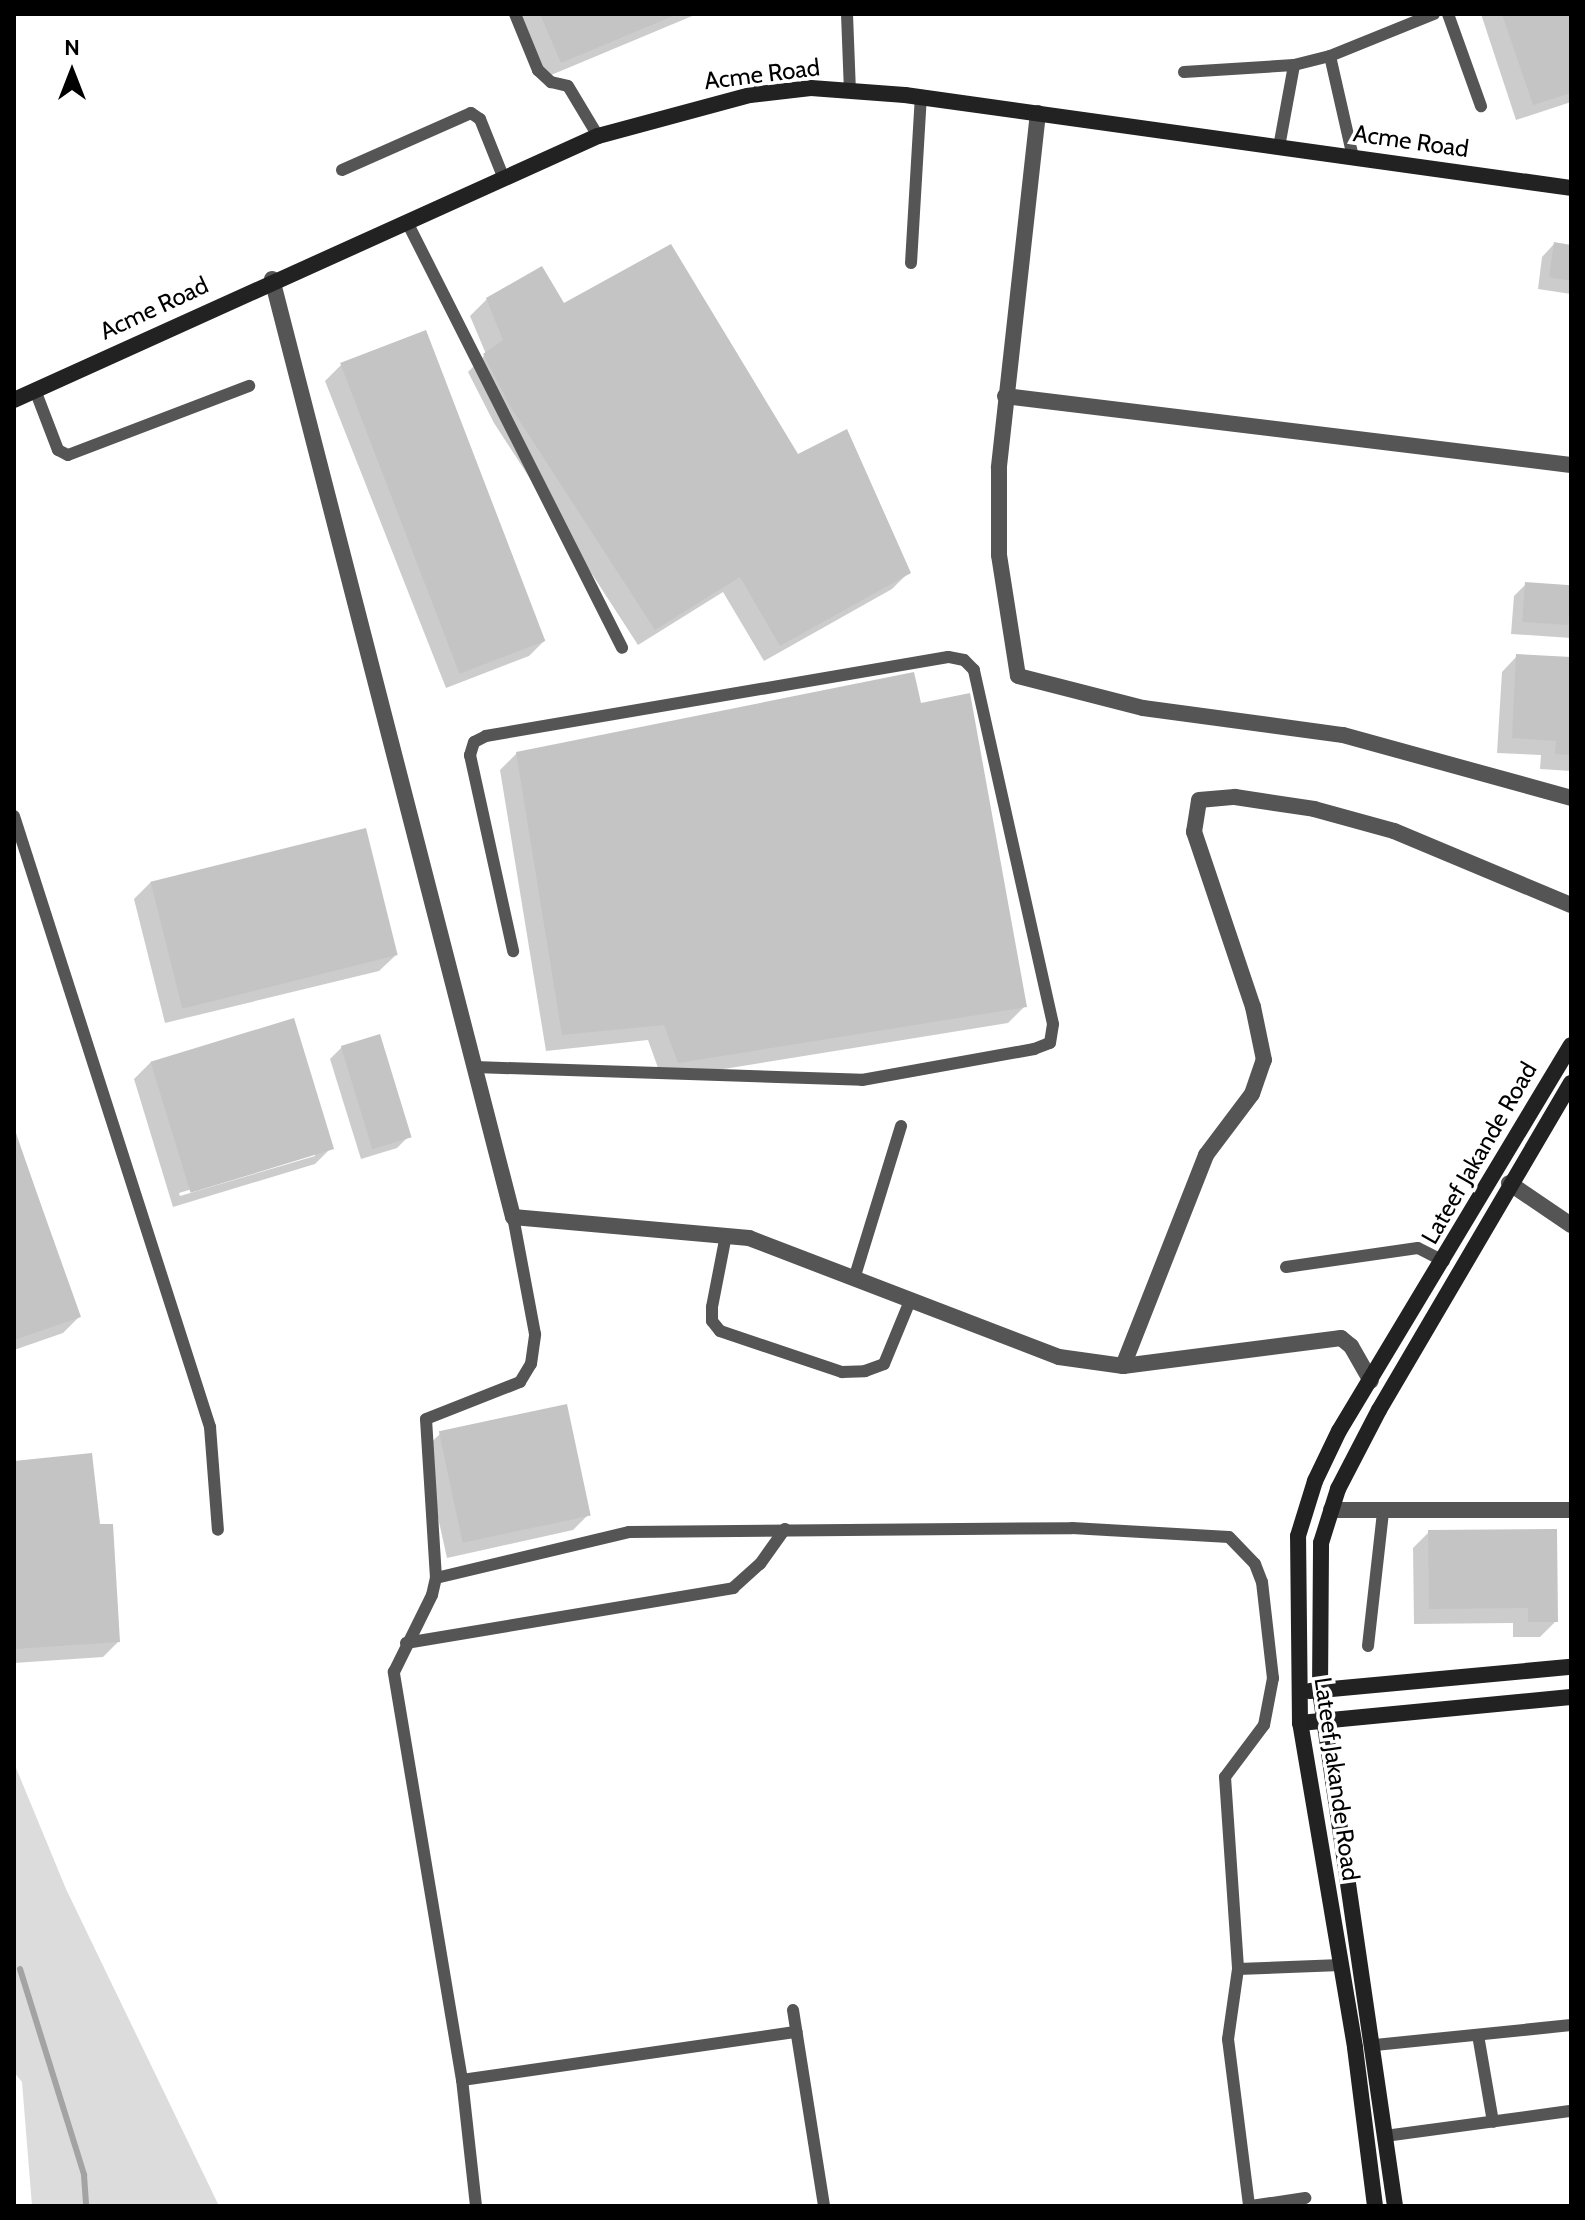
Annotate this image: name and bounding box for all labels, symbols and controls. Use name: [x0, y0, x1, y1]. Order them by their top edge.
north arrow: [32, 32, 112, 112]
text: N: [64, 34, 80, 61]
street label: Acme Road: [703, 53, 821, 95]
street label: Acme Road: [1351, 119, 1471, 163]
street label: Acme Road: [95, 270, 213, 346]
street label: Lateef Jakande Road: [1415, 1057, 1543, 1249]
street label: Lateef Jakande Road: [1308, 1675, 1366, 1883]

